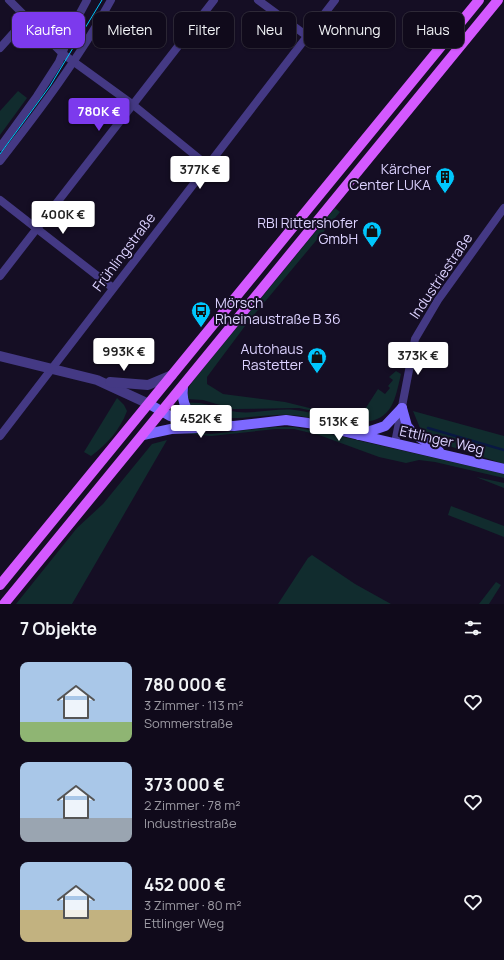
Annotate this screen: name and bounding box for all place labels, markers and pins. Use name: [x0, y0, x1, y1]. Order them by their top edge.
pin: 780K €: [66, 98, 132, 132]
pin: 377K €: [167, 156, 233, 190]
place label: Kärcher Center LUKA: [349, 159, 431, 194]
building icon: Kärcher Center LUKA: [434, 166, 456, 194]
pin: 400K €: [30, 201, 96, 235]
place label: RBI Rittershofer GmbH: [257, 213, 358, 248]
shop icon: RBI Rittershofer GmbH: [361, 220, 383, 248]
place label: Mörsch Rheinaustraße B 36: [215, 293, 341, 328]
bus stop icon: Mörsch Rheinaustraße B 36: [190, 300, 212, 328]
pin: 993K €: [91, 338, 157, 372]
place label: Autohaus Rastetter: [240, 339, 303, 374]
pin: 373K €: [385, 342, 451, 376]
shop icon: Autohaus Rastetter: [306, 346, 328, 374]
pin: 452K €: [168, 405, 234, 439]
pin: 513K €: [306, 408, 372, 442]

